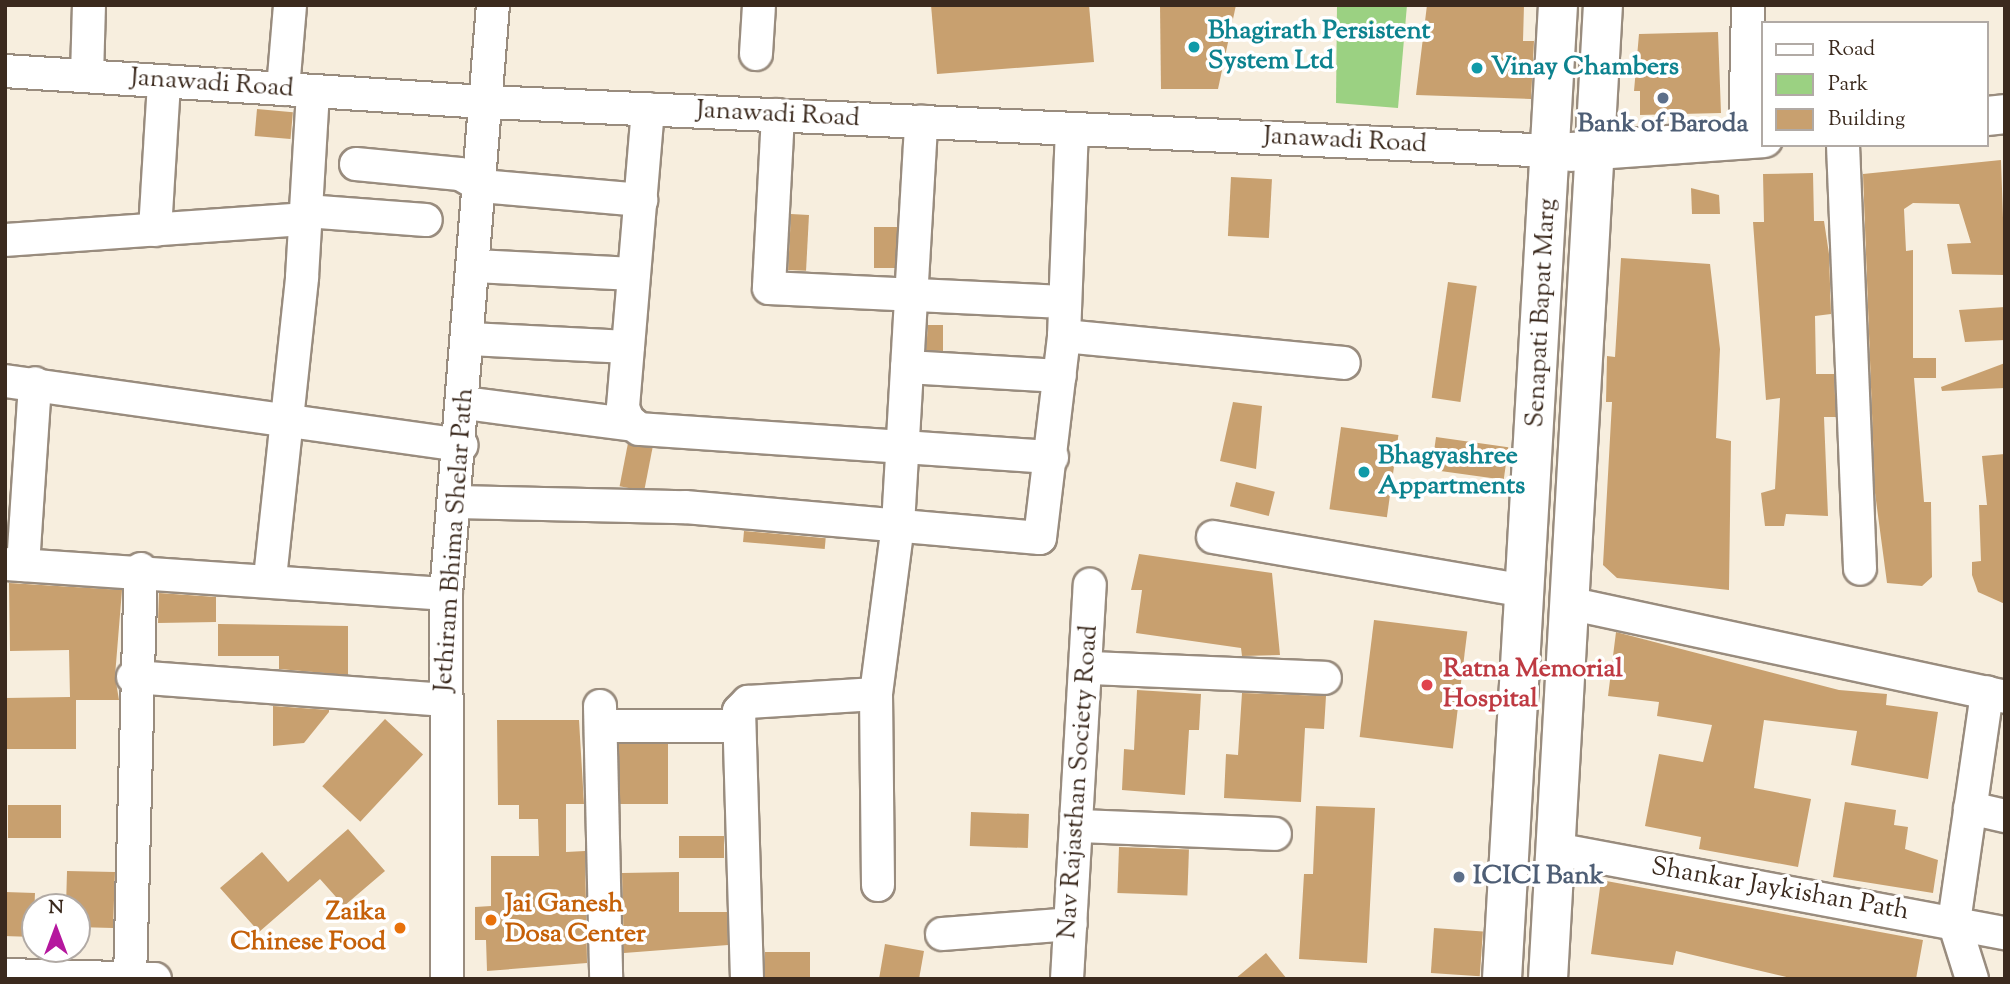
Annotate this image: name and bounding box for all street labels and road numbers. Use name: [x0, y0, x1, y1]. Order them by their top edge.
street label: Janawadi Road: [129, 63, 295, 105]
street label: Janawadi Road: [695, 95, 861, 135]
street label: Janawadi Road: [1262, 121, 1428, 161]
street label: Senapati Bapat Marg: [1520, 198, 1564, 428]
street label: Jethiram Bhima Shelar Path: [429, 387, 481, 693]
street label: Nav Rajasthan Society Road: [1052, 624, 1106, 940]
street label: Shankar Jaykishan Path: [1649, 852, 1911, 928]

